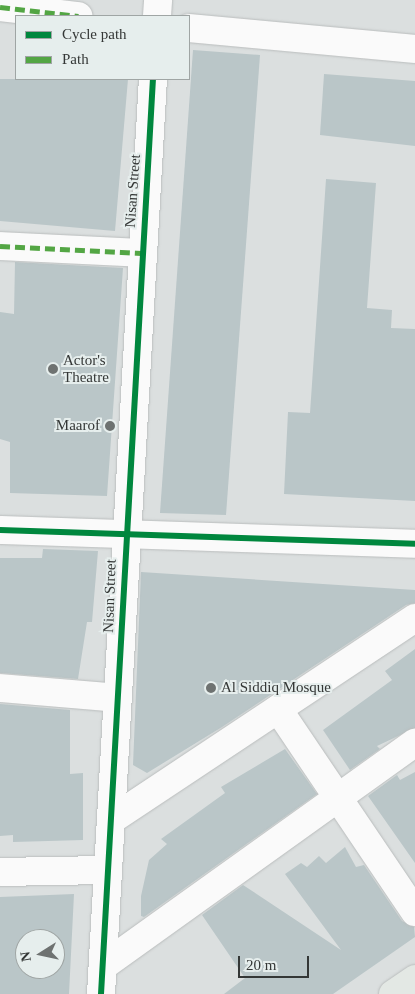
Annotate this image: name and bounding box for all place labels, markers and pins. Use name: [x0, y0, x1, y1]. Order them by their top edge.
place label: Actor's Theatre: [63, 351, 112, 386]
marker: Actor's Theatre: [47, 363, 59, 375]
place label: Maarof: [54, 417, 100, 435]
marker: Maarof: [104, 420, 116, 432]
place label: Al Siddiq Mosque: [221, 679, 330, 697]
marker: Al Siddiq Mosque: [205, 682, 217, 694]

